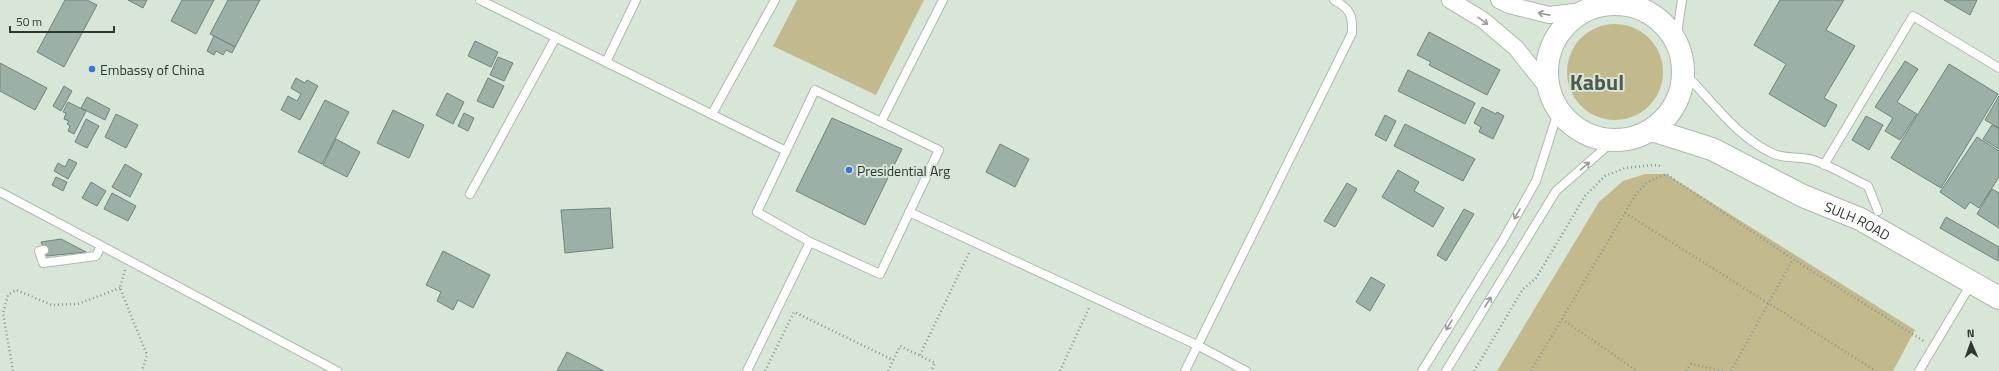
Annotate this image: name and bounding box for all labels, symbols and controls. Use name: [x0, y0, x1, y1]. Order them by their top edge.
scale bar: [10, 8, 114, 34]
one-way arrow: [1538, 9, 1551, 17]
text: 50 m: [16, 12, 42, 31]
one-way arrow: [1477, 17, 1488, 25]
place label: Embassy of China: [100, 59, 204, 80]
marker: Embassy of China: [87, 64, 97, 74]
district label: Kabul: [1570, 65, 1624, 99]
place label: Presidential Arg: [857, 160, 950, 181]
one-way arrow: [1580, 162, 1590, 171]
marker: Presidential Arg: [844, 165, 854, 175]
street label: SULH ROAD: [1821, 195, 1894, 245]
one-way arrow: [1512, 208, 1520, 220]
one-way arrow: [1485, 296, 1493, 308]
one-way arrow: [1445, 319, 1453, 330]
north arrow: [1951, 323, 1991, 363]
text: N: [1967, 325, 1975, 341]

